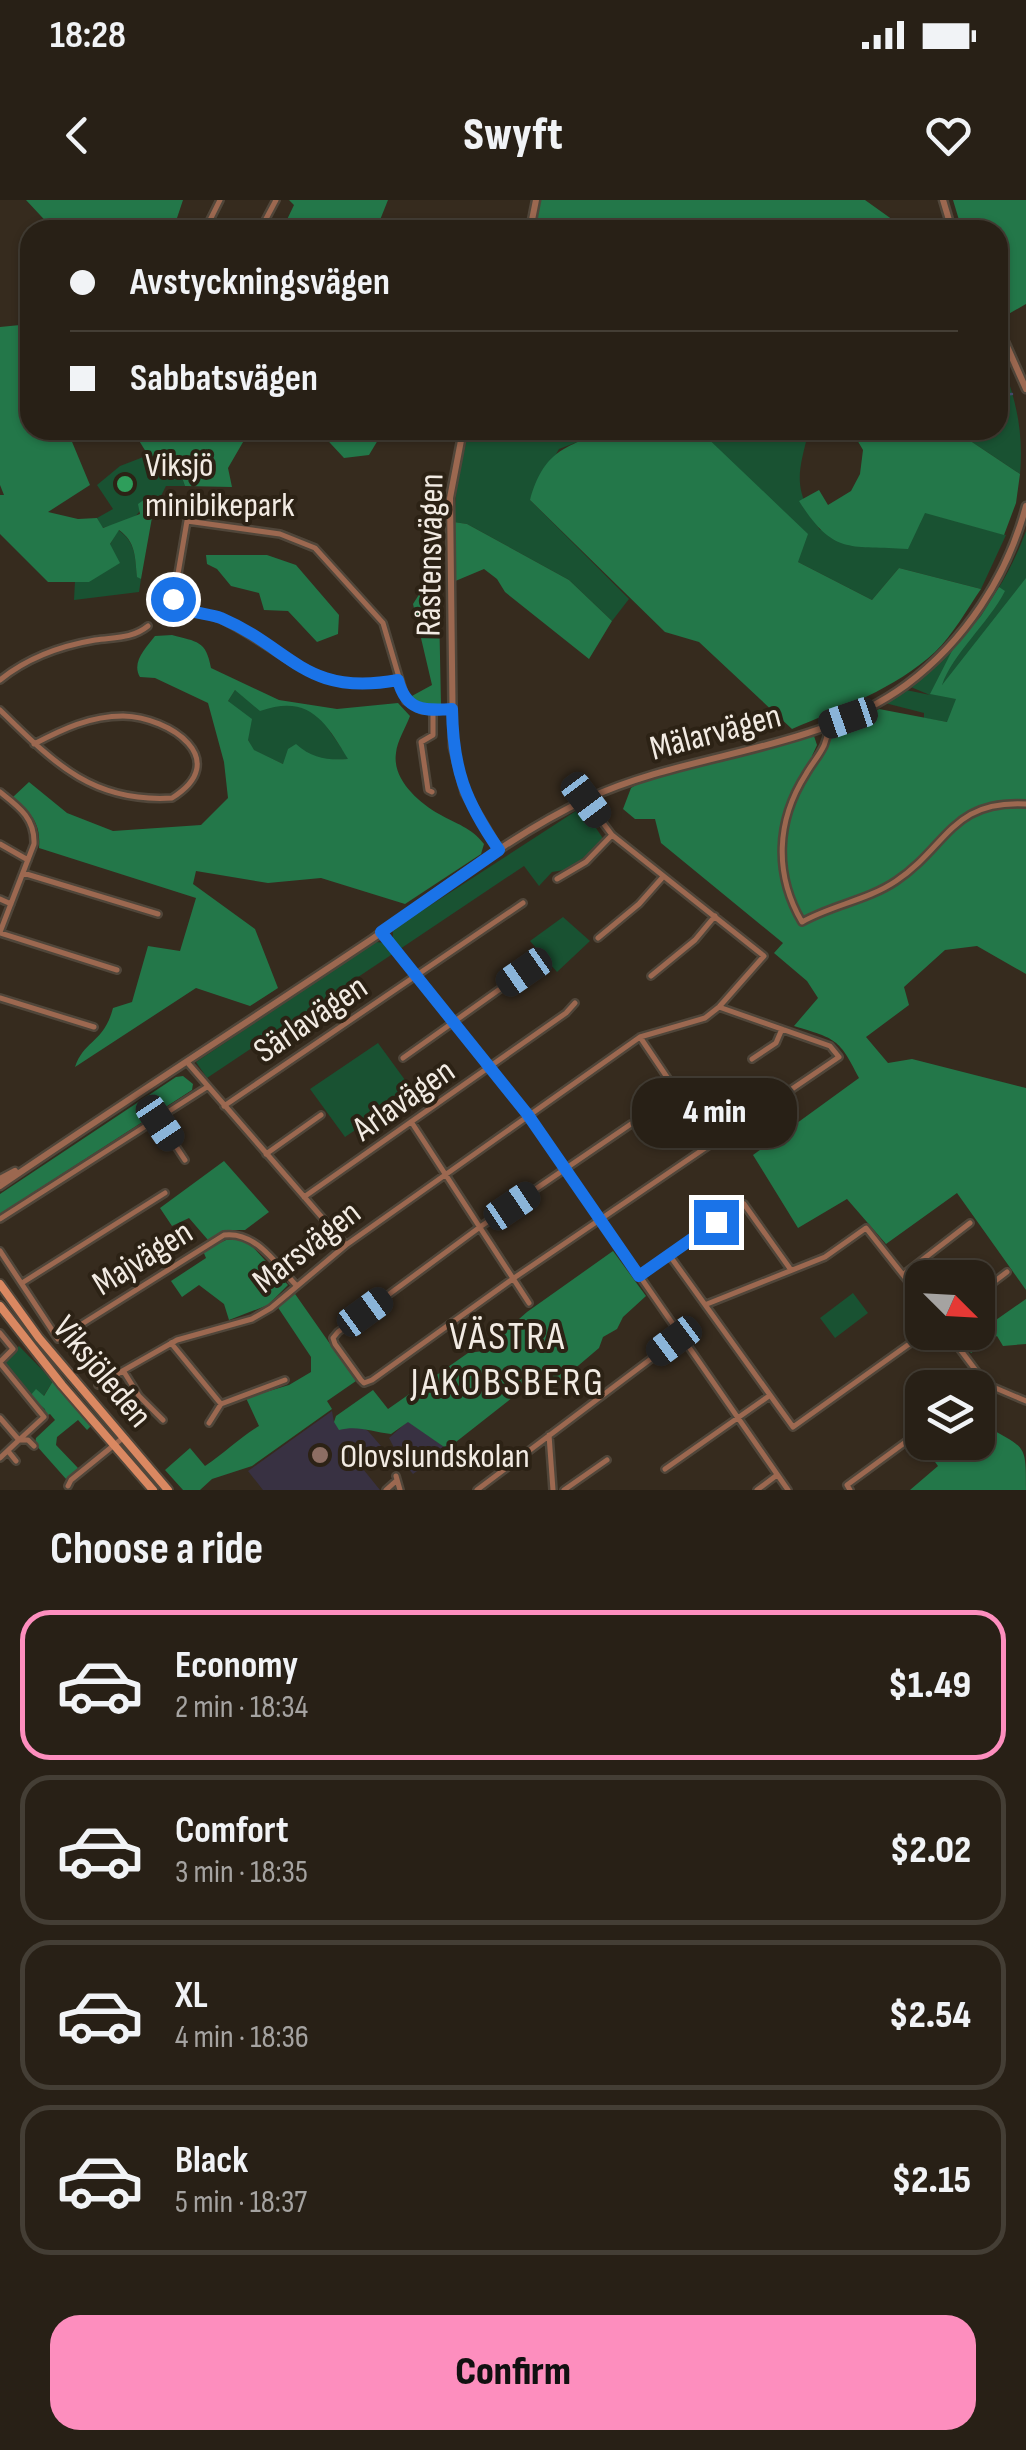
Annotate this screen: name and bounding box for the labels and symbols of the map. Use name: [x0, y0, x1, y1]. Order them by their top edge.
place label: Viksjö minibikepark: [145, 444, 295, 527]
marker: Viksjö minibikepark: [114, 473, 136, 495]
street label: Råstensvägen: [408, 473, 453, 637]
route start: [151, 577, 196, 622]
street label: Mälarvägen: [645, 694, 786, 771]
car: [815, 694, 881, 742]
car: [556, 767, 616, 833]
car: [491, 943, 557, 1001]
street label: Särlavägen: [246, 966, 376, 1073]
street label: Arlavägen: [344, 1050, 463, 1151]
callout: 4 min: [634, 1077, 798, 1147]
car: [131, 1090, 189, 1156]
car: [479, 1177, 545, 1235]
street label: Marsvägen: [244, 1192, 370, 1303]
route end: [694, 1200, 739, 1245]
street label: Majvägen: [85, 1211, 201, 1306]
north arrow: [905, 1260, 995, 1350]
car: [332, 1282, 398, 1342]
street label: Viksjöleden: [43, 1307, 161, 1437]
car: [641, 1311, 707, 1371]
district label: VÄSTRA JAKOBSBERG: [409, 1313, 606, 1407]
place label: Olovslundskolan: [340, 1435, 530, 1478]
marker: Olovslundskolan: [309, 1444, 331, 1466]

